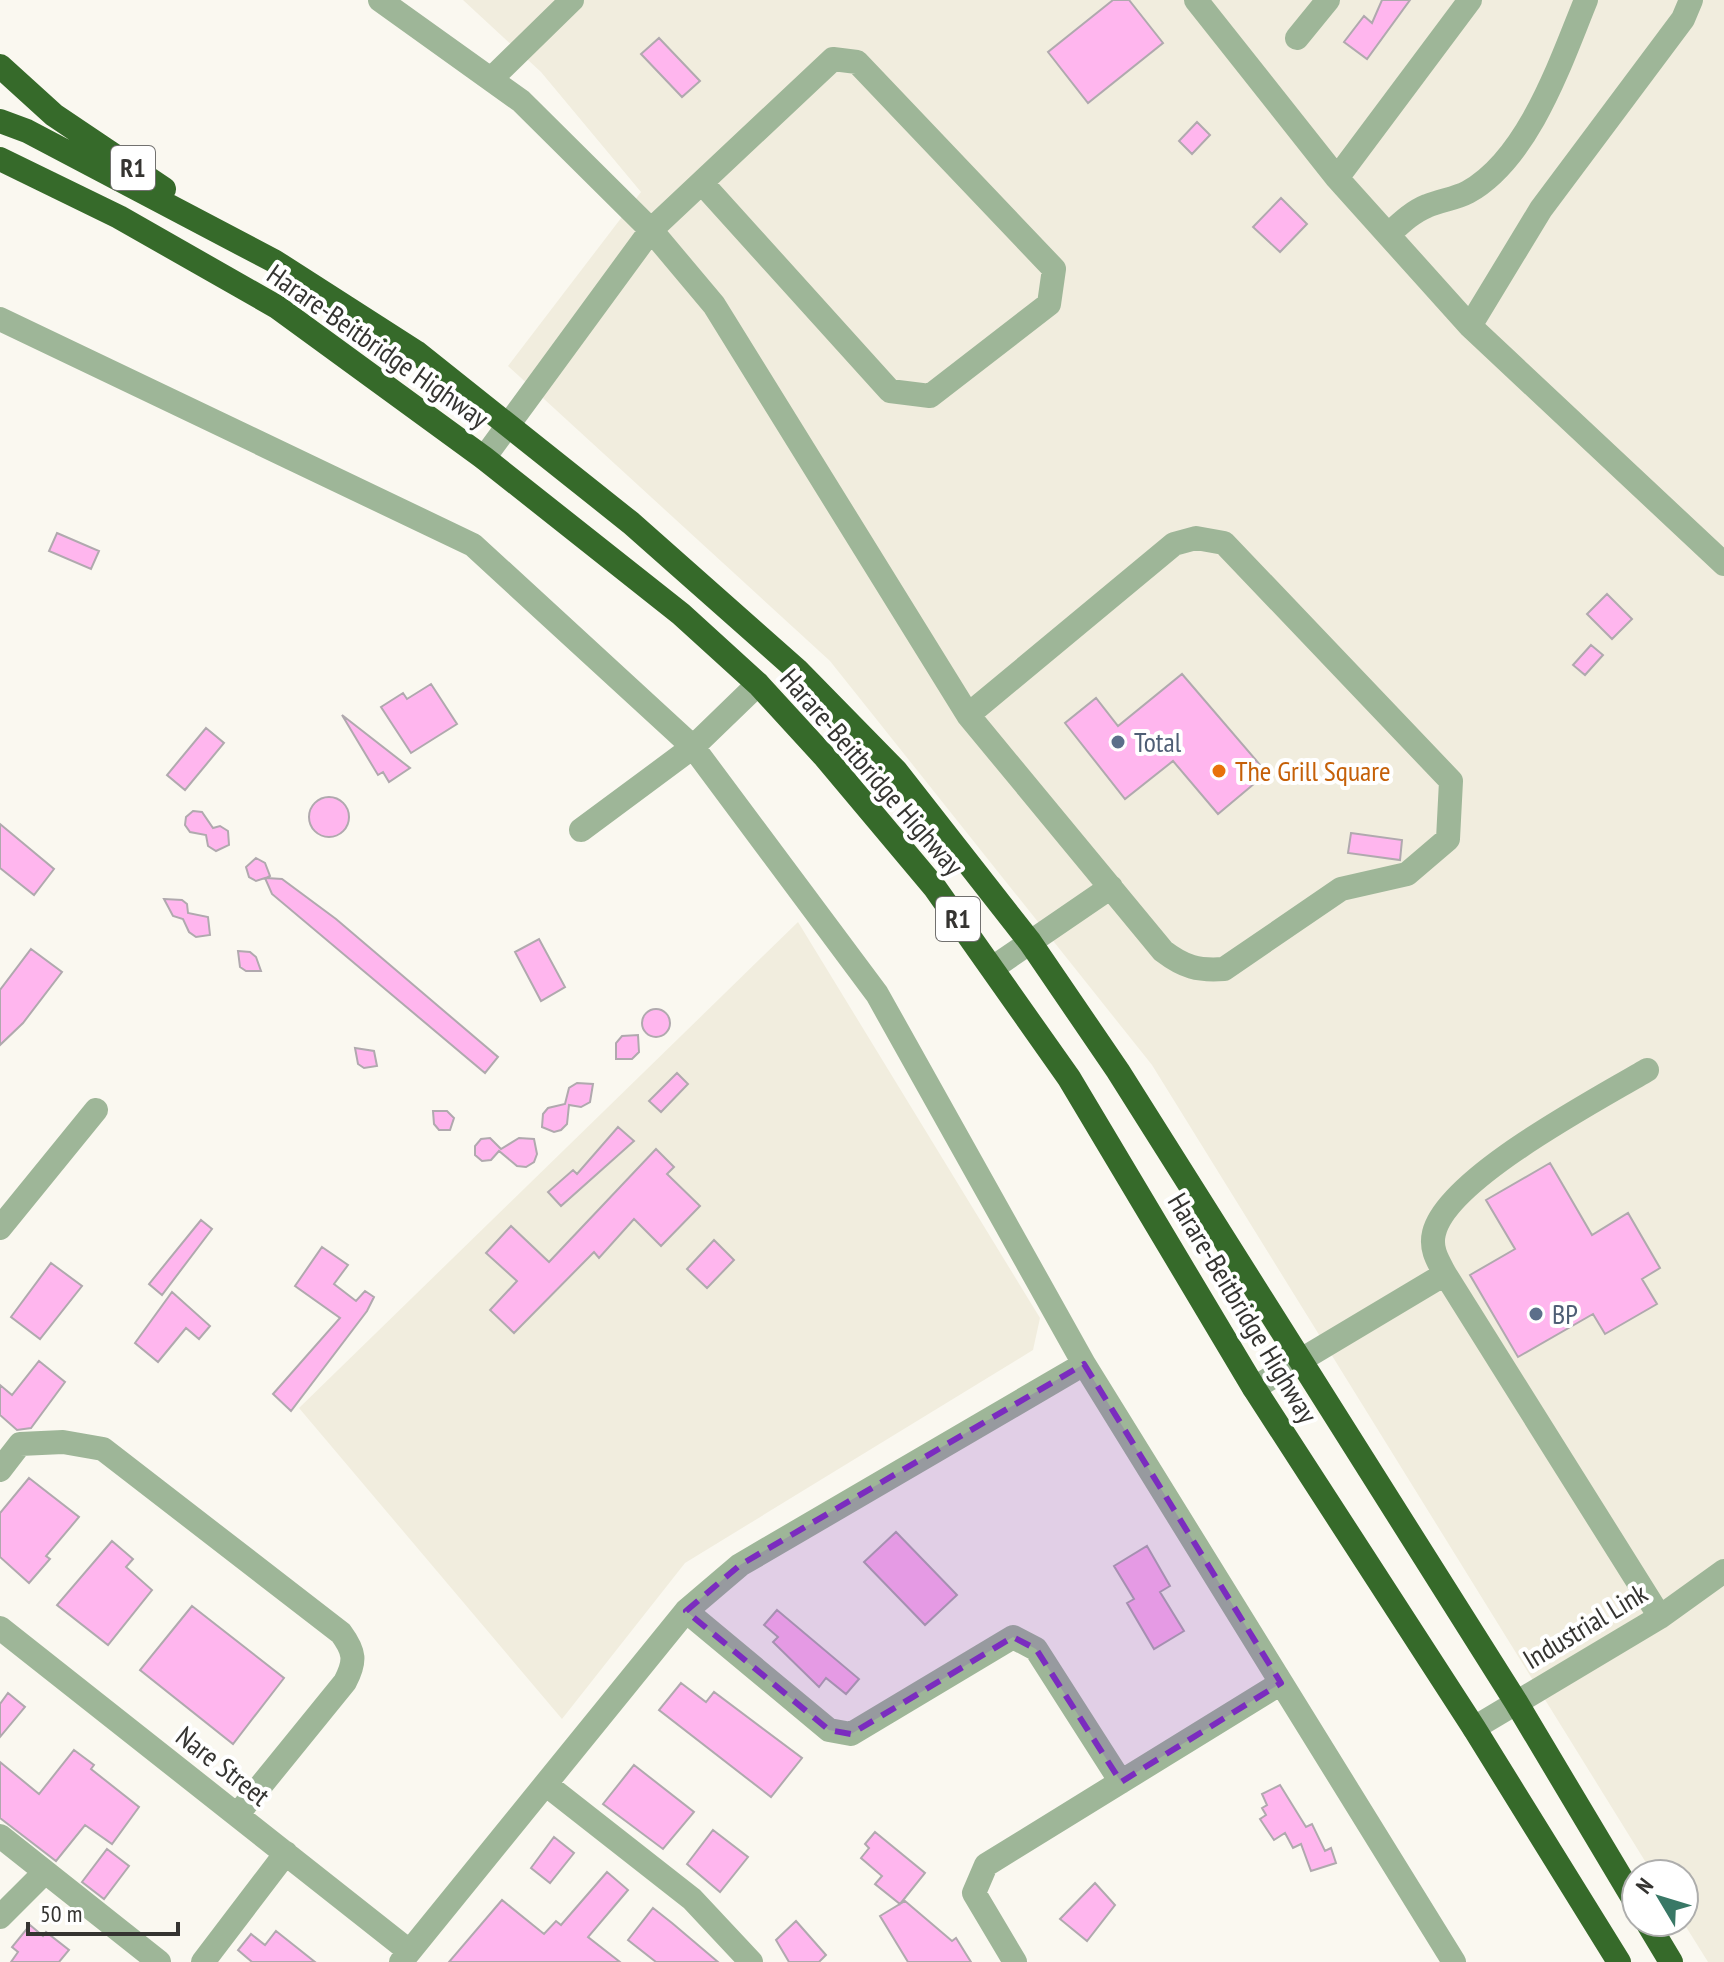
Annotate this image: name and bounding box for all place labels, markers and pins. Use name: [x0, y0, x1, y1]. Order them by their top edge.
place label: Total: [1134, 723, 1182, 760]
marker: Total: [1109, 733, 1127, 751]
place label: The Grill Square: [1235, 752, 1391, 789]
marker: The Grill Square: [1210, 762, 1228, 780]
place label: BP: [1552, 1295, 1578, 1332]
marker: BP: [1527, 1305, 1545, 1323]

